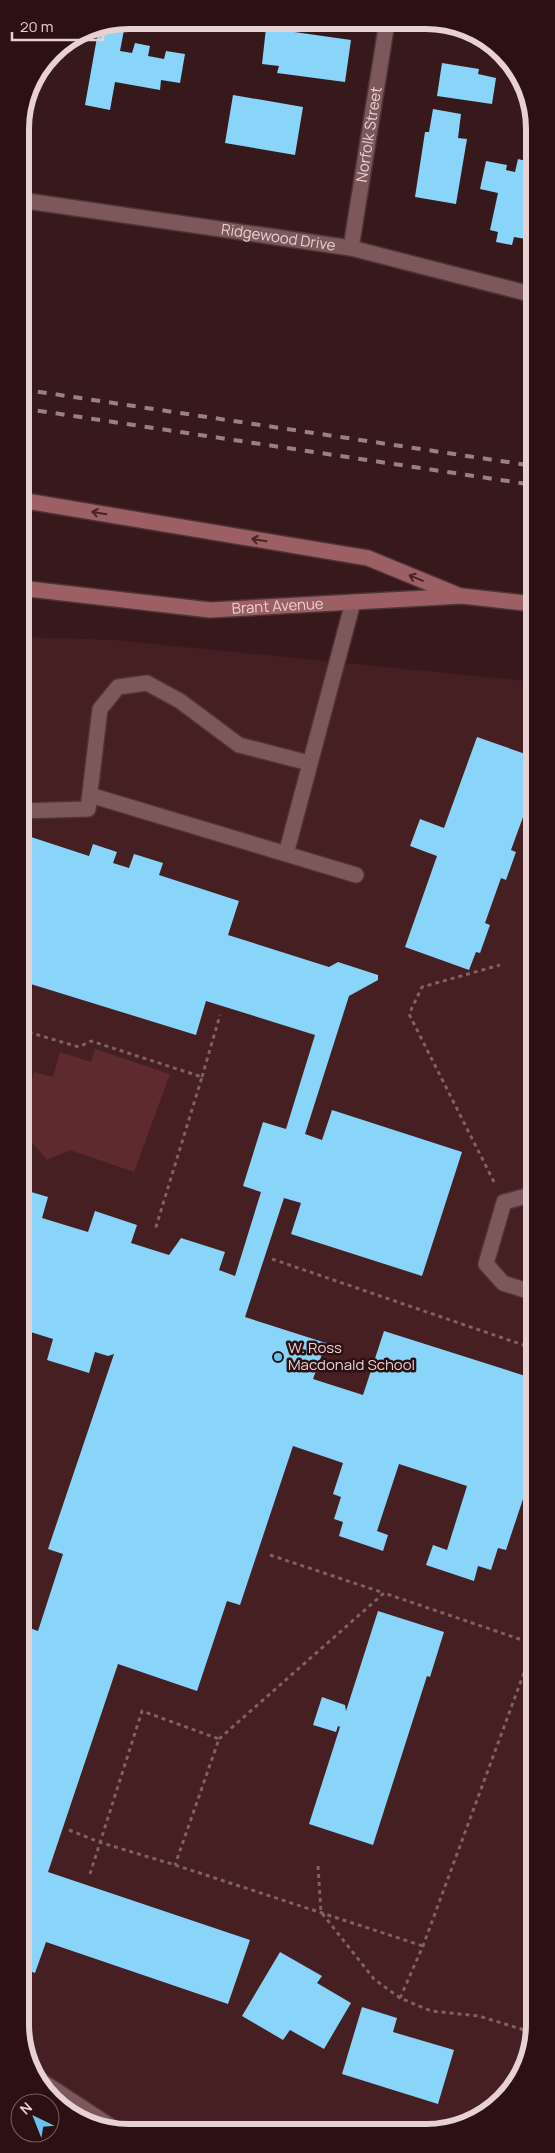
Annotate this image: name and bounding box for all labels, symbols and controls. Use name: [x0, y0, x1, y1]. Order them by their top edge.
scale bar: [12, 10, 104, 42]
text: 20 m: [20, 16, 53, 37]
street label: Norfolk Street: [351, 85, 387, 184]
street label: Ridgewood Drive: [220, 218, 337, 256]
one-way arrow: [91, 508, 107, 518]
one-way arrow: [252, 535, 268, 545]
one-way arrow: [409, 572, 424, 581]
street label: Brant Avenue: [231, 593, 324, 619]
place label: W. Ross Macdonald School: [288, 1337, 415, 1375]
marker: W. Ross Macdonald School: [272, 1351, 284, 1363]
north arrow: [10, 2093, 60, 2143]
text: N: [16, 2098, 36, 2119]

